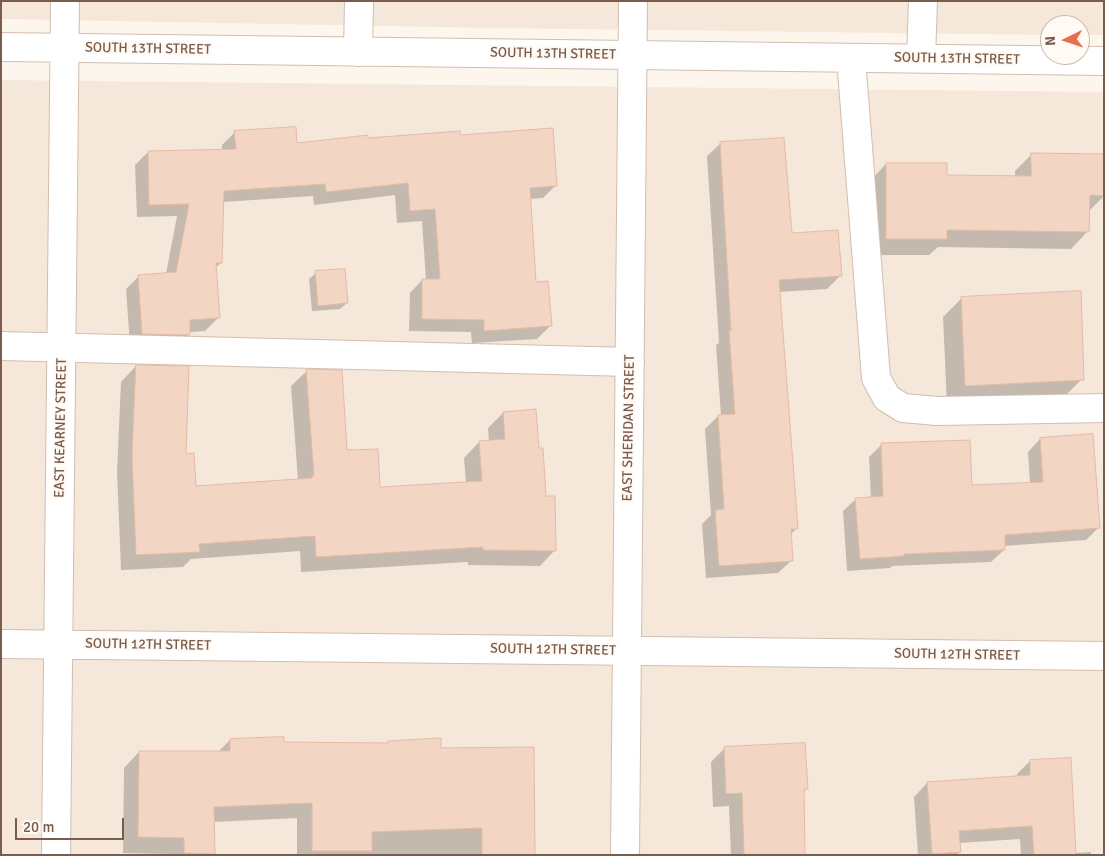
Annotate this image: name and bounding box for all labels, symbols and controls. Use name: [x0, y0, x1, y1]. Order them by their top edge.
north arrow: [1040, 15, 1090, 65]
text: N: [1042, 36, 1059, 46]
street label: SOUTH 13TH STREET: [85, 40, 211, 58]
street label: SOUTH 13TH STREET: [490, 45, 616, 63]
street label: SOUTH 13TH STREET: [894, 50, 1020, 68]
street label: EAST SHERIDAN STREET: [619, 354, 639, 502]
street label: EAST KEARNEY STREET: [51, 358, 71, 498]
street label: SOUTH 12TH STREET: [85, 636, 211, 654]
street label: SOUTH 12TH STREET: [490, 641, 616, 659]
street label: SOUTH 12TH STREET: [894, 646, 1020, 664]
scale bar: [18, 808, 126, 840]
text: 20 m: [23, 818, 54, 836]

